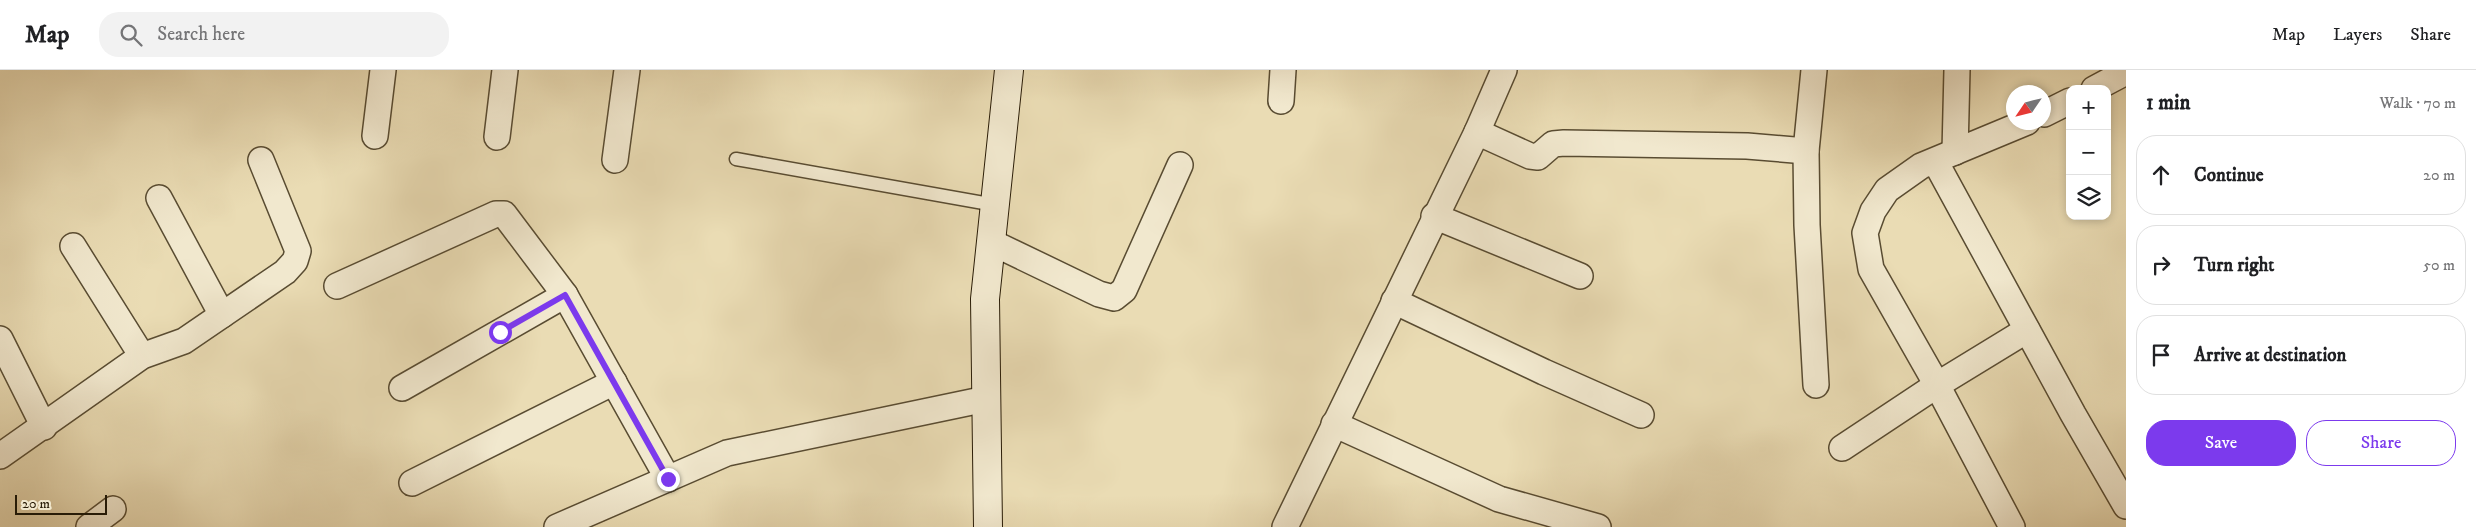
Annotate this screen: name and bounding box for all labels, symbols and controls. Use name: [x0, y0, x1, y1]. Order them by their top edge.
search box: [99, 12, 449, 57]
text: Map: [25, 20, 69, 50]
icon: search: [117, 21, 145, 49]
text: Search here: [157, 23, 245, 46]
text: Map: [2272, 24, 2305, 46]
text: Layers: [2333, 24, 2382, 46]
text: Share: [2410, 24, 2451, 46]
north arrow: [2006, 85, 2051, 130]
map controls: [2066, 85, 2111, 220]
button: +: [2066, 85, 2111, 130]
text: 1 min: [2146, 90, 2190, 116]
text: Walk · 70 m: [2380, 93, 2456, 113]
button: −: [2066, 130, 2111, 175]
icon: ahead: [2147, 161, 2175, 189]
text: Continue: [2194, 164, 2264, 187]
text: 20 m: [2423, 165, 2455, 185]
button: layers: [2066, 175, 2111, 220]
icon: right: [2147, 251, 2175, 279]
text: Turn right: [2194, 254, 2274, 277]
text: 50 m: [2423, 255, 2455, 275]
route start: [489, 321, 512, 344]
icon: arrive: [2147, 341, 2175, 369]
text: Arrive at destination: [2194, 344, 2346, 367]
button: Save: [2146, 420, 2296, 466]
button: Share: [2306, 420, 2456, 466]
route end: [657, 468, 680, 491]
scale bar: [15, 492, 108, 515]
text: 20 m: [22, 495, 50, 513]

